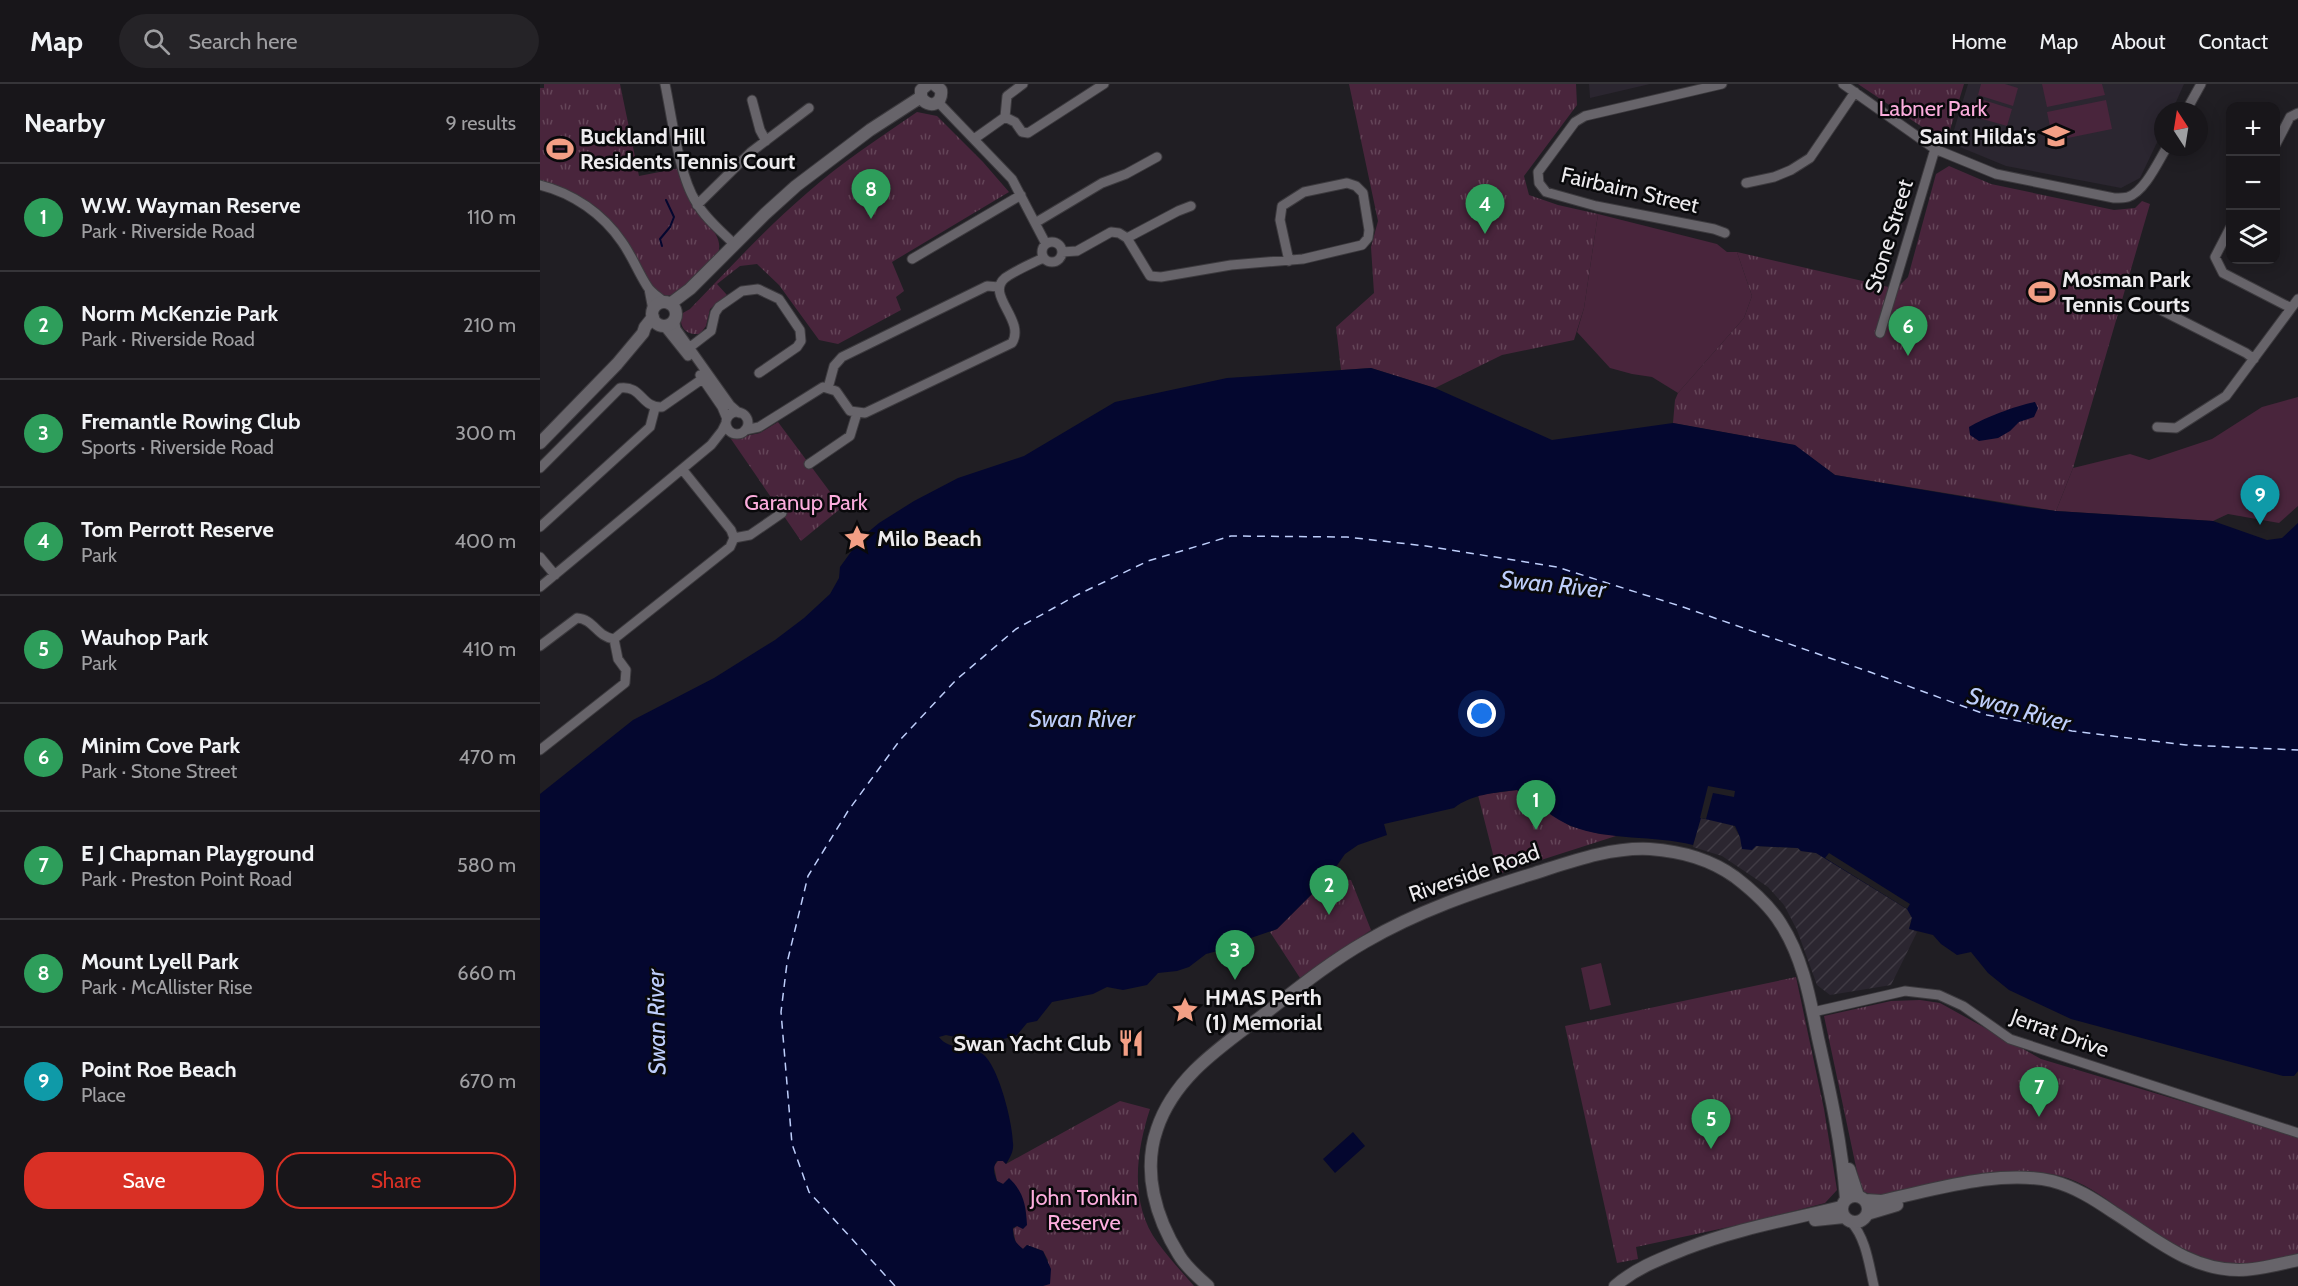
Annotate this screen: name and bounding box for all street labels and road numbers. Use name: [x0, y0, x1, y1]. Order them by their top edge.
street label: Fairbairn Street: [1558, 161, 1702, 219]
street label: Stone Street: [1859, 176, 1919, 296]
street label: Riverside Road: [1405, 838, 1543, 908]
street label: Jerrat Drive: [2006, 1002, 2113, 1063]

